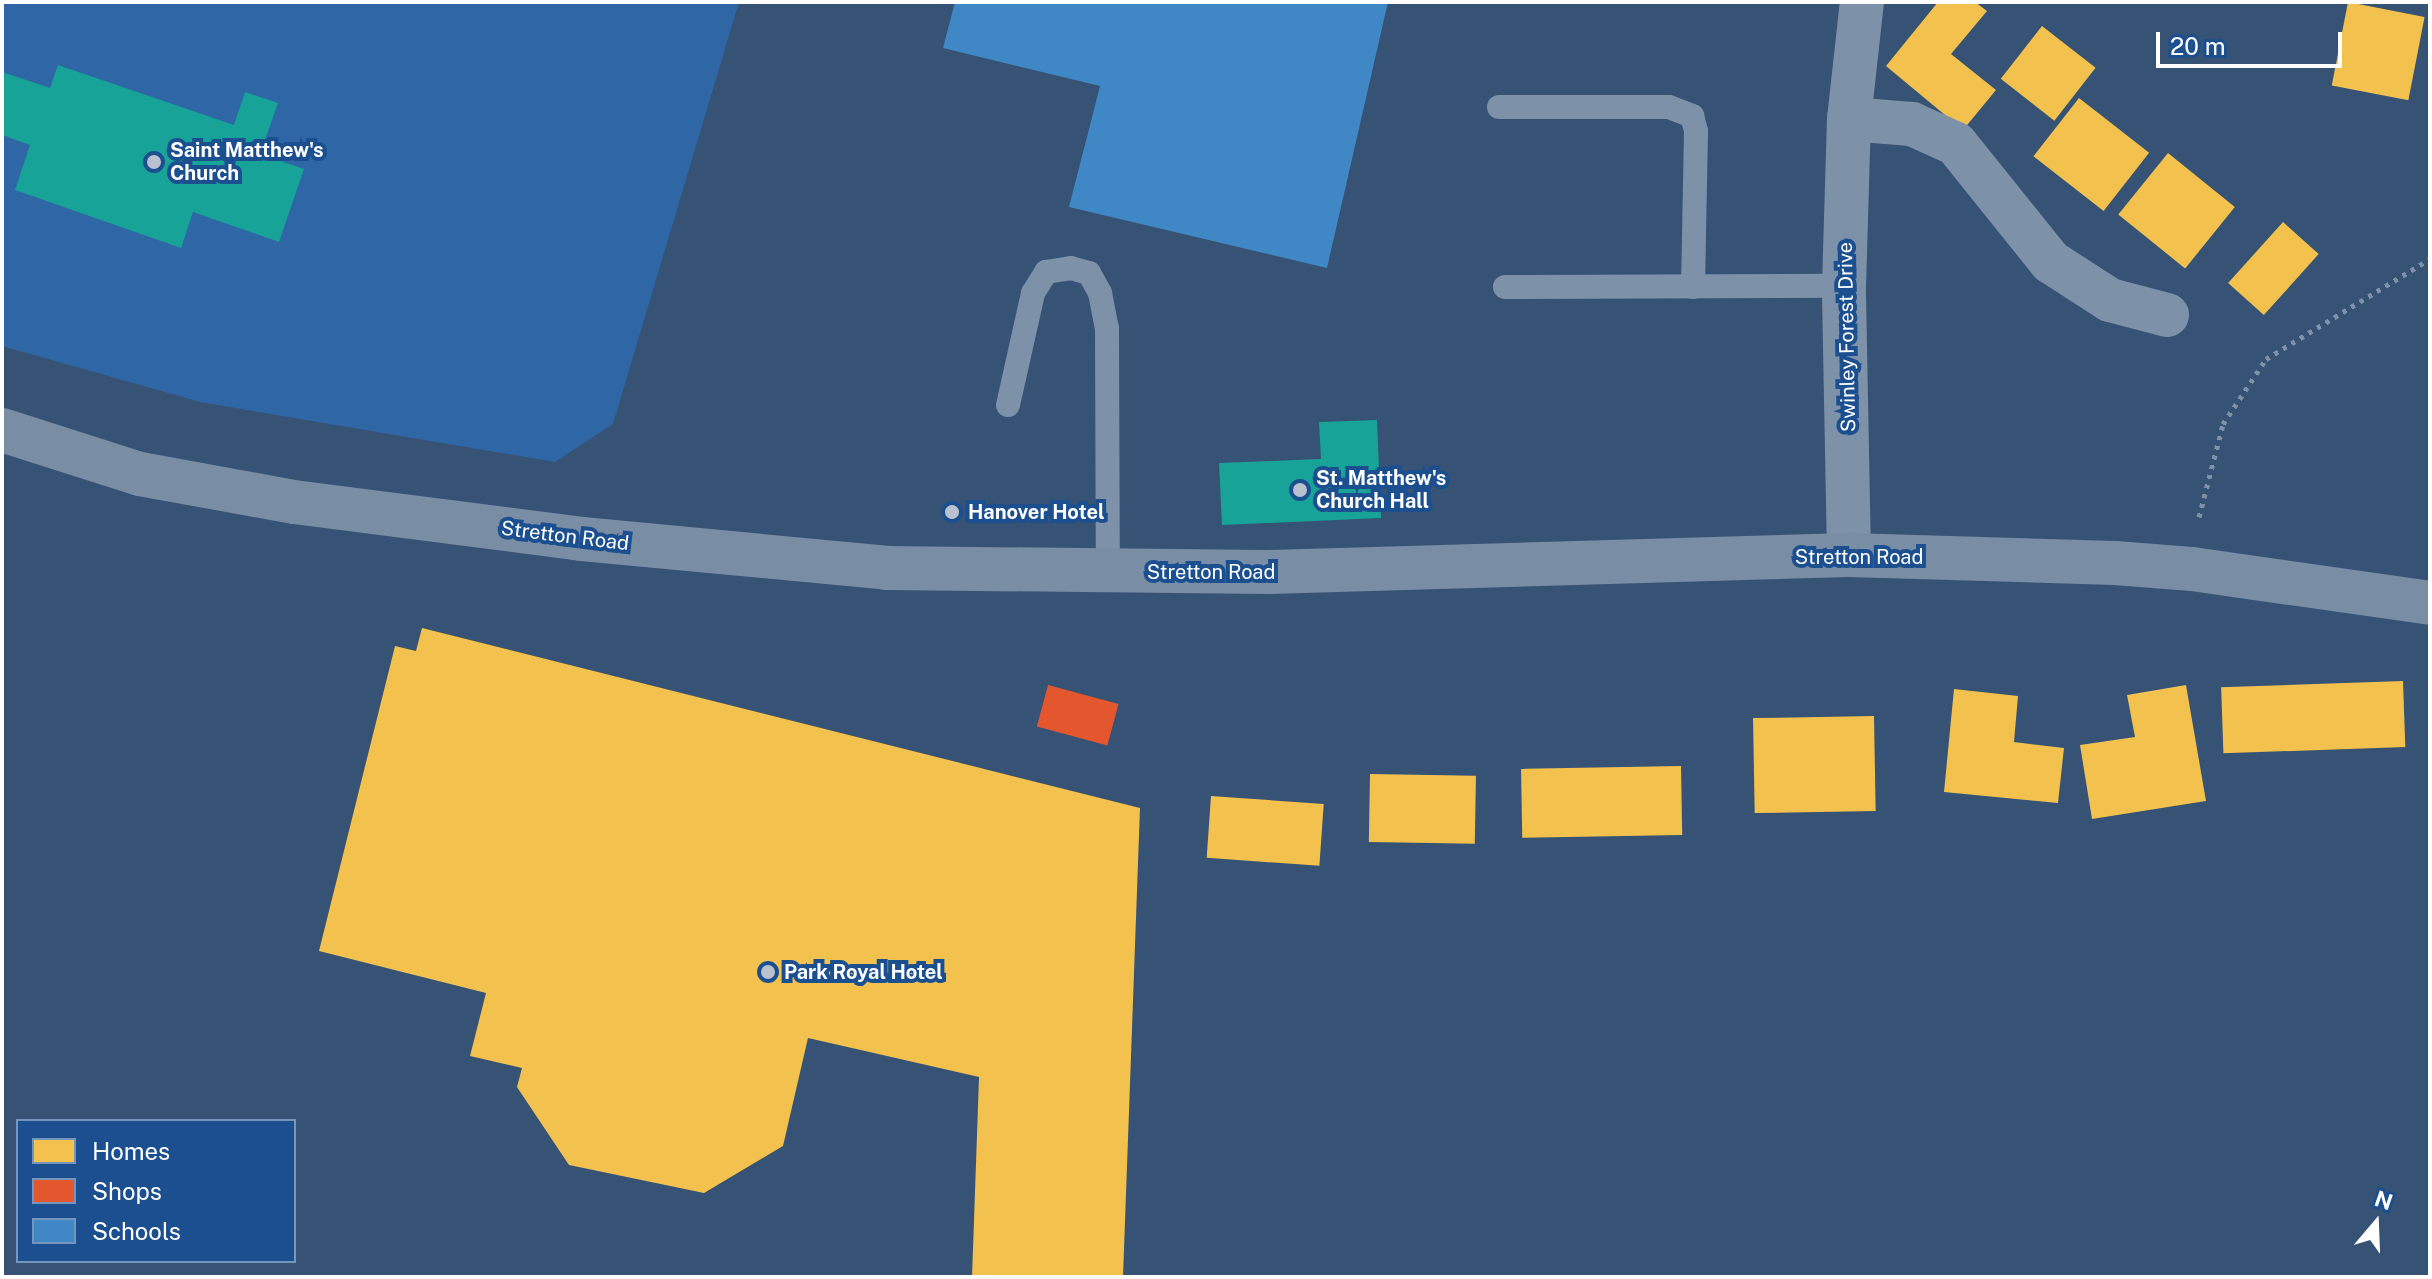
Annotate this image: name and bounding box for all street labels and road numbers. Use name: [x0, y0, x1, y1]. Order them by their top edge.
street label: Swinley Forest Drive: [1833, 242, 1861, 432]
street label: Stretton Road: [500, 516, 630, 556]
street label: Stretton Road: [1795, 545, 1923, 569]
street label: Stretton Road: [1147, 560, 1275, 584]

